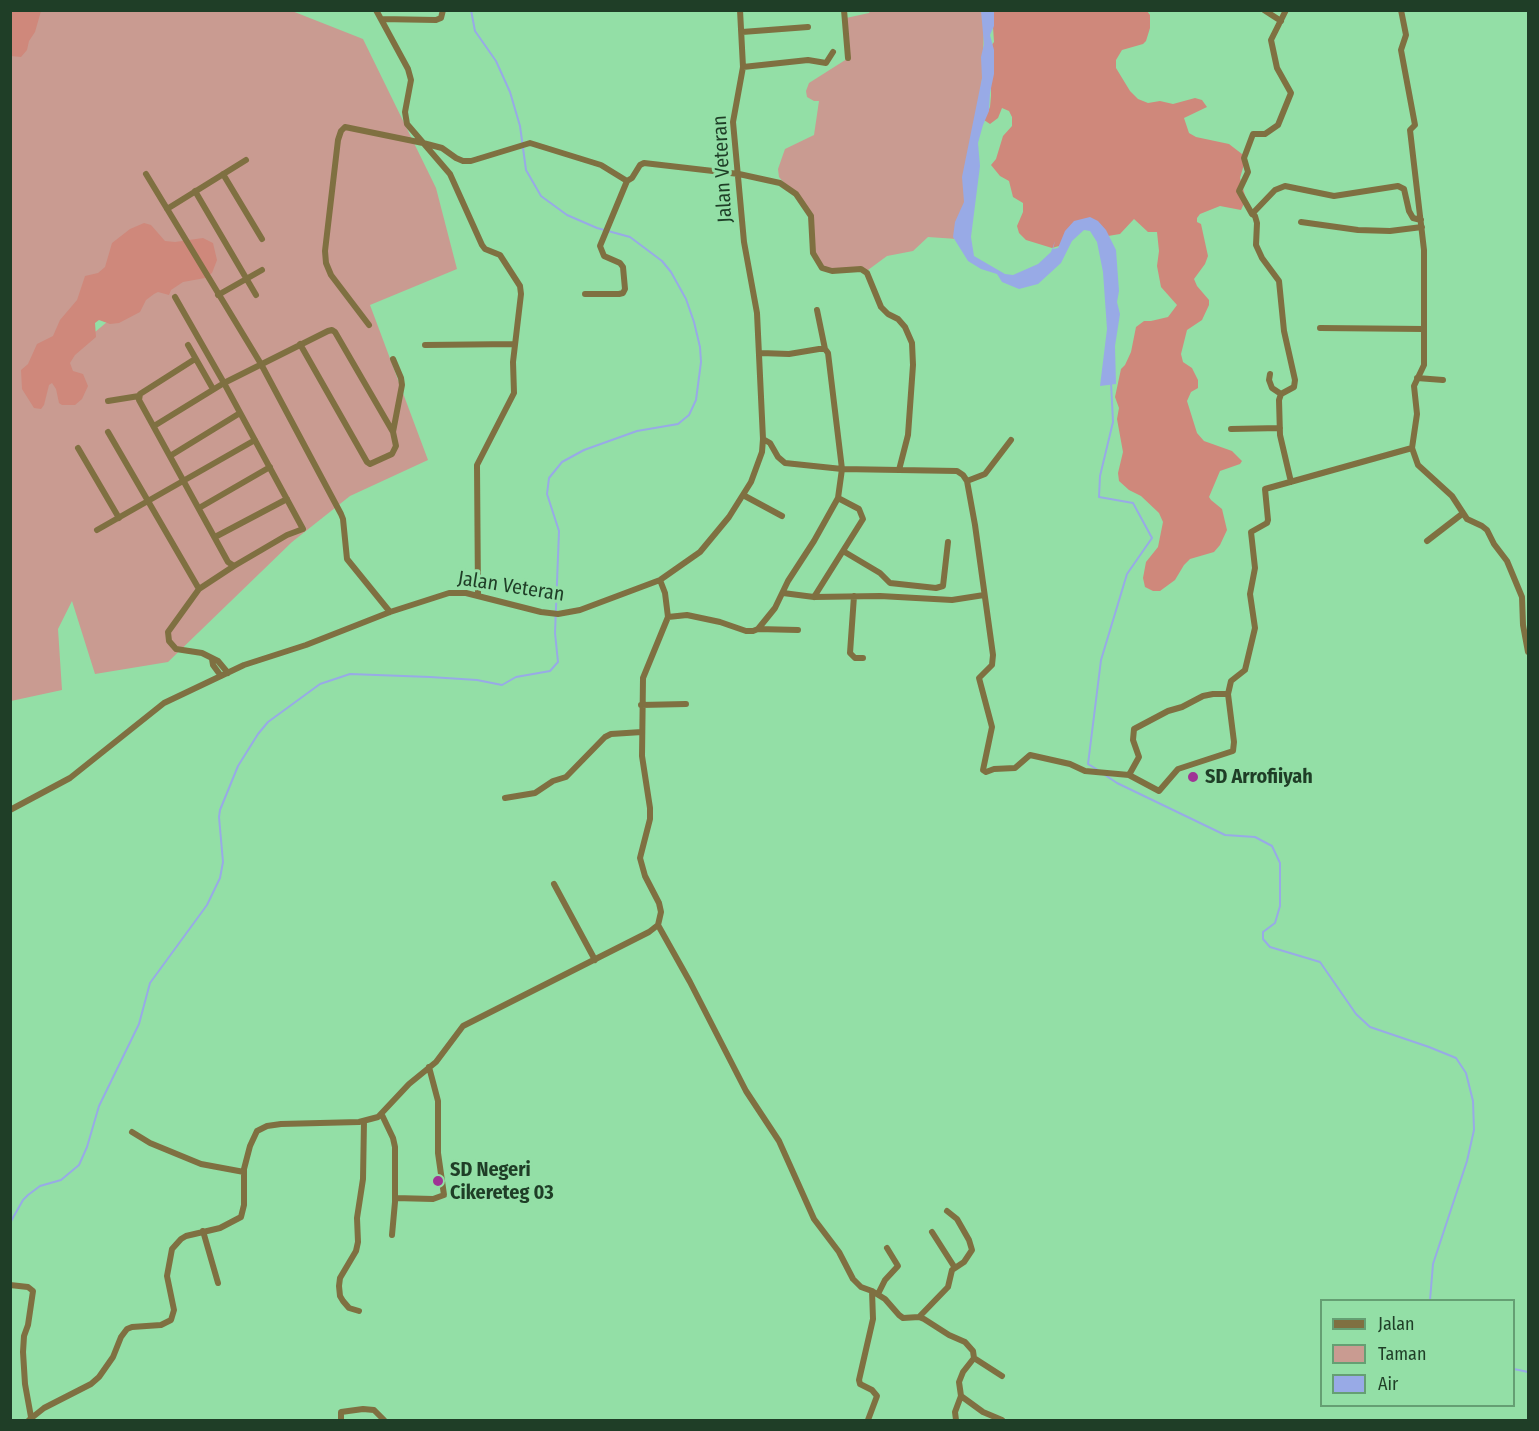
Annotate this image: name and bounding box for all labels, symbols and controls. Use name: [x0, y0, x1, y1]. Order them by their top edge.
street label: Jalan Veteran: [708, 115, 738, 223]
street label: Jalan Veteran: [456, 567, 566, 607]
place label: SD Arrofiiyah: [1205, 765, 1313, 789]
marker: SD Arrofiiyah: [1186, 770, 1200, 784]
place label: SD Negeri Cikereteg 03: [450, 1158, 554, 1205]
marker: SD Negeri Cikereteg 03: [431, 1174, 445, 1188]
legend: [1320, 1299, 1515, 1407]
text: Jalan: [1378, 1313, 1415, 1335]
text: Taman: [1378, 1343, 1426, 1365]
text: Air: [1378, 1373, 1398, 1395]

